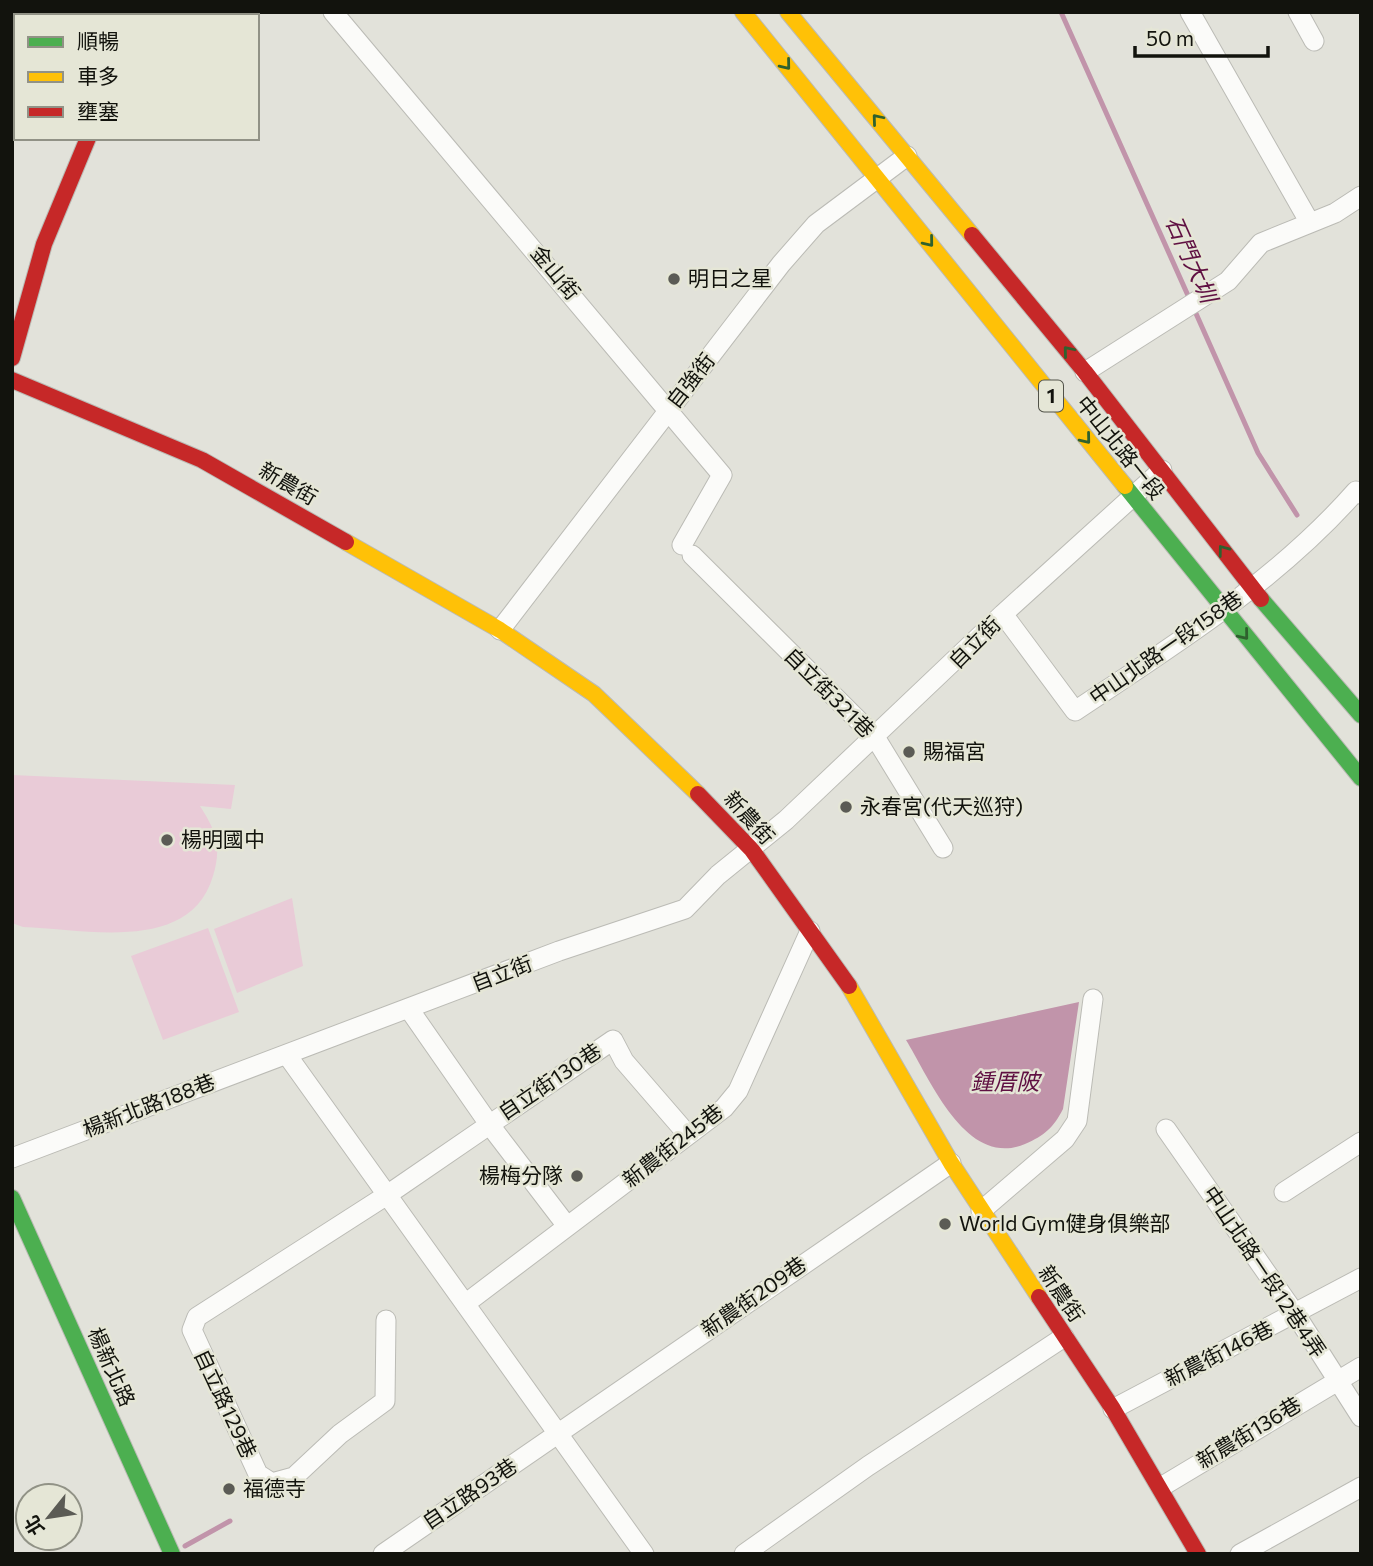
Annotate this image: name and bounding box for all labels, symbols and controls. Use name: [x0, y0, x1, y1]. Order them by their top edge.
legend: [14, 14, 259, 140]
scale bar: [1135, 14, 1268, 58]
text: 50 m: [1146, 25, 1194, 50]
text: 順暢: [77, 28, 119, 53]
one-way arrow: [778, 57, 790, 70]
text: 車多: [77, 63, 119, 88]
text: 壅塞: [77, 98, 119, 123]
one-way arrow: [872, 115, 885, 127]
water label: 石門大圳: [1160, 211, 1225, 309]
one-way arrow: [921, 234, 933, 247]
street label: 金山街: [526, 240, 586, 304]
place label: 明日之星: [688, 265, 772, 290]
marker: 明日之星: [666, 271, 682, 287]
one-way arrow: [1064, 347, 1076, 360]
street label: 自強街: [661, 348, 719, 413]
road number: 1: [1039, 380, 1063, 412]
street label: 中山北路一段: [1072, 390, 1171, 504]
one-way arrow: [1078, 431, 1090, 444]
street label: 新農街: [255, 456, 322, 509]
one-way arrow: [1219, 545, 1231, 558]
street label: 中山北路一段158巷: [1084, 585, 1246, 709]
street label: 自立街: [943, 611, 1005, 673]
one-way arrow: [1236, 627, 1248, 640]
street label: 自立街321巷: [780, 642, 880, 742]
place label: 賜福宮: [923, 738, 986, 763]
marker: 賜福宮: [901, 744, 917, 760]
street label: 新農街: [720, 785, 780, 849]
place label: 永春宮(代天巡狩): [860, 793, 1023, 818]
marker: 永春宮(代天巡狩): [838, 799, 854, 815]
place label: 楊明國中: [181, 826, 265, 851]
marker: 楊明國中: [159, 832, 175, 848]
street label: 自立街: [468, 950, 535, 996]
street label: 自立街130巷: [493, 1037, 605, 1124]
water label: 鍾厝陂: [971, 1067, 1043, 1095]
street label: 楊新北路188巷: [79, 1068, 218, 1141]
street label: 新農街245巷: [617, 1098, 727, 1192]
place label: 楊梅分隊: [479, 1162, 563, 1187]
marker: 楊梅分隊: [569, 1168, 585, 1184]
street label: 中山北路一段12巷4弄: [1199, 1181, 1332, 1362]
place label: World Gym健身俱樂部: [959, 1210, 1170, 1235]
marker: World Gym健身俱樂部: [937, 1216, 953, 1232]
street label: 新農街209巷: [696, 1251, 810, 1341]
street label: 新農街: [1034, 1260, 1090, 1326]
street label: 新農街146巷: [1160, 1315, 1277, 1391]
street label: 楊新北路: [84, 1323, 141, 1410]
street label: 自立路129巷: [190, 1345, 262, 1462]
street label: 新農街136巷: [1191, 1391, 1305, 1473]
street label: 自立路93巷: [417, 1452, 521, 1534]
place label: 福德寺: [243, 1475, 306, 1500]
marker: 福德寺: [221, 1481, 237, 1497]
north arrow: [14, 1482, 84, 1552]
text: 北: [19, 1512, 49, 1540]

